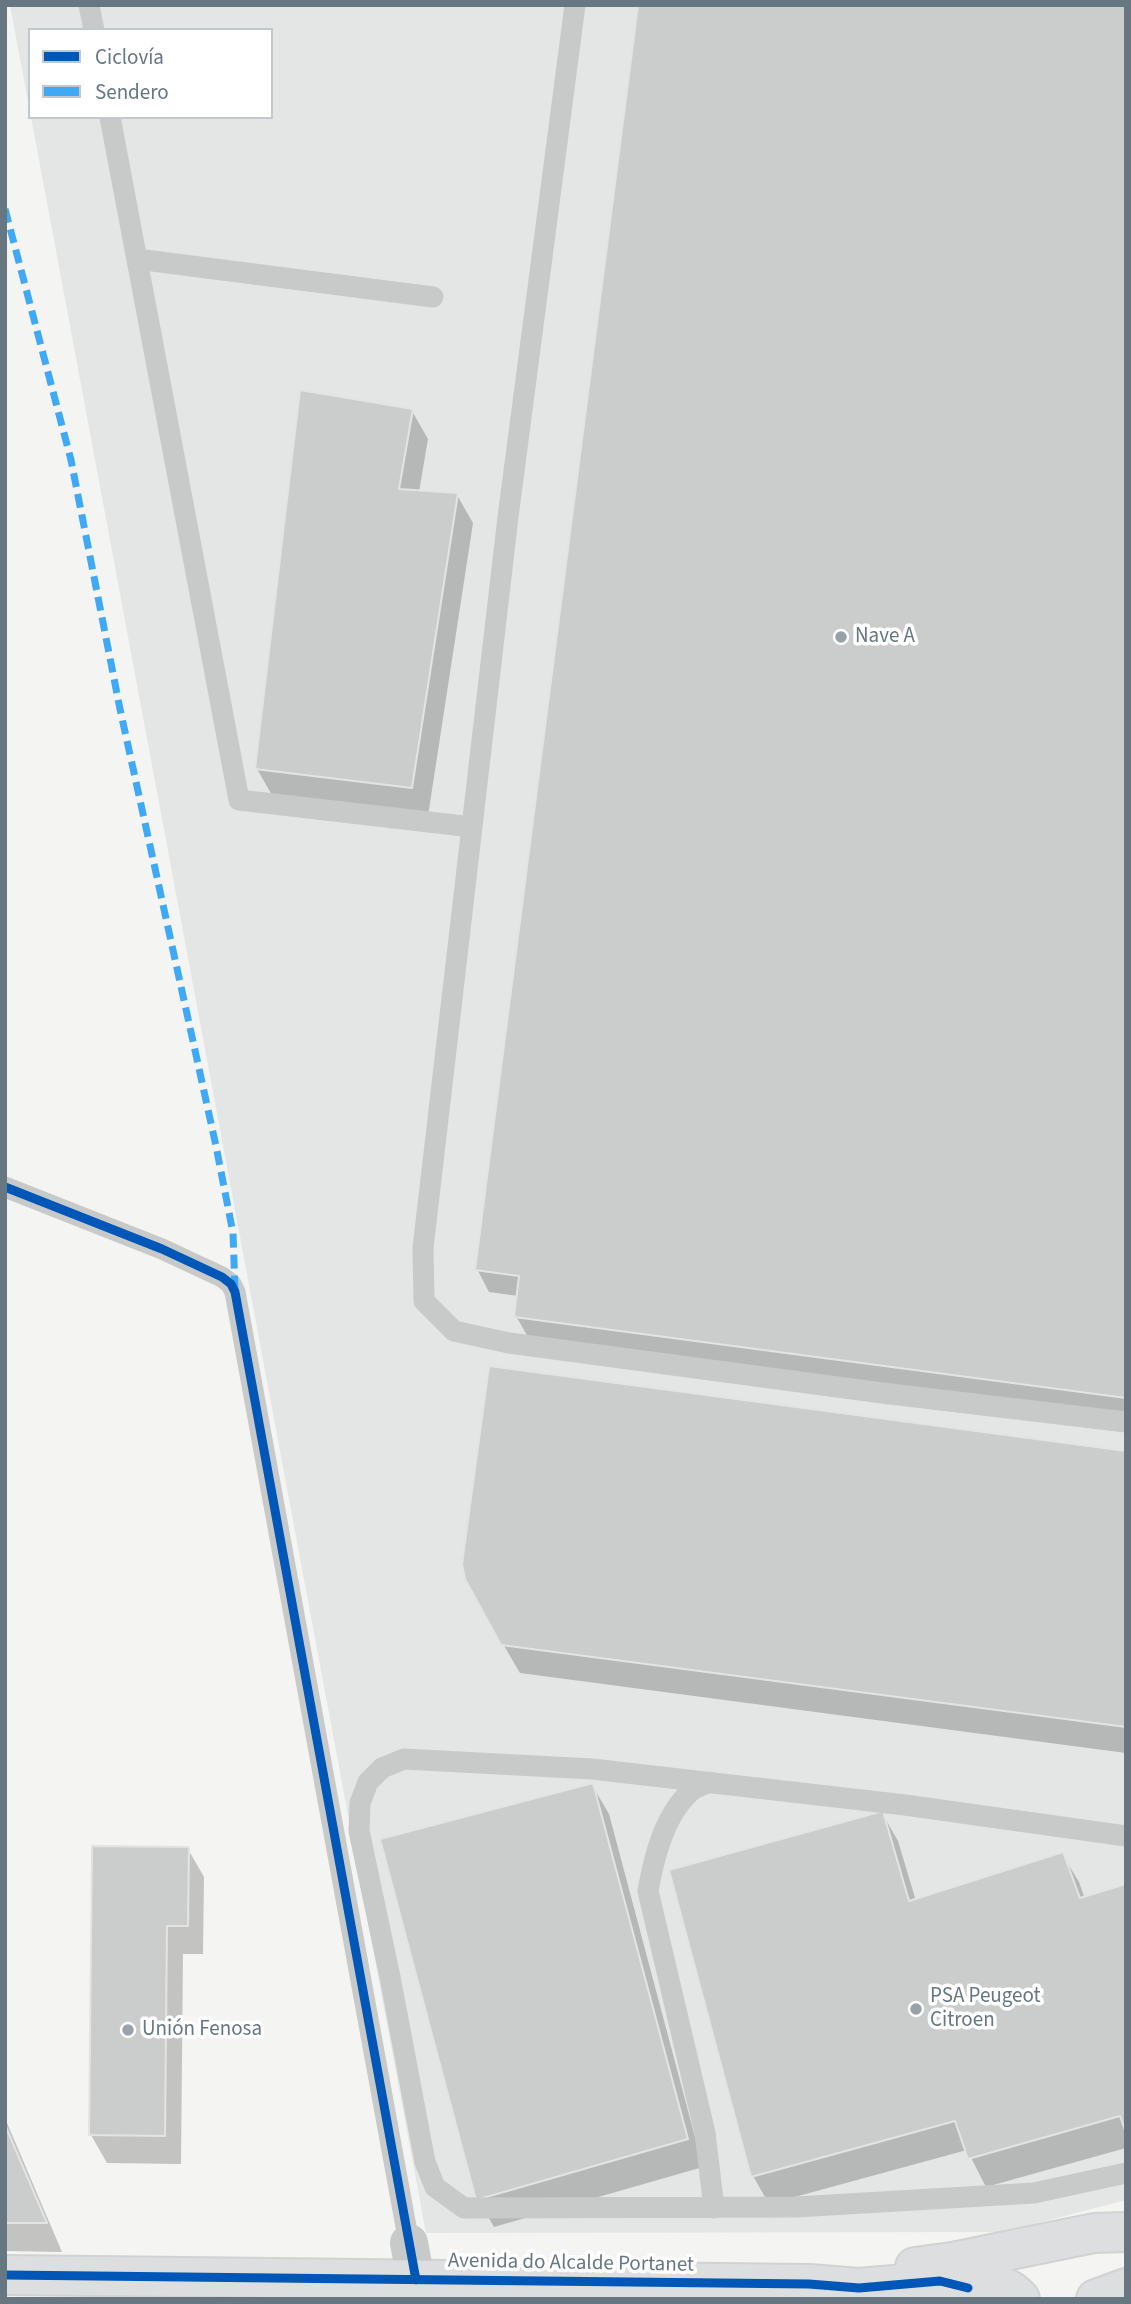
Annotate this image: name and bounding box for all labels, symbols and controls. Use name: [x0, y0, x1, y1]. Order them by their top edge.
legend: [28, 28, 273, 119]
text: Ciclovía: [95, 42, 164, 72]
text: Sendero: [95, 77, 169, 107]
place label: Nave A: [855, 624, 915, 650]
marker: Nave A: [833, 629, 849, 645]
place label: PSA Peugeot Citroen: [930, 1984, 1041, 2034]
marker: PSA Peugeot Citroen: [908, 2001, 924, 2017]
place label: Unión Fenosa: [142, 2017, 262, 2043]
marker: Unión Fenosa: [120, 2022, 136, 2038]
street label: Avenida do Alcalde Portanet: [448, 2249, 694, 2279]

